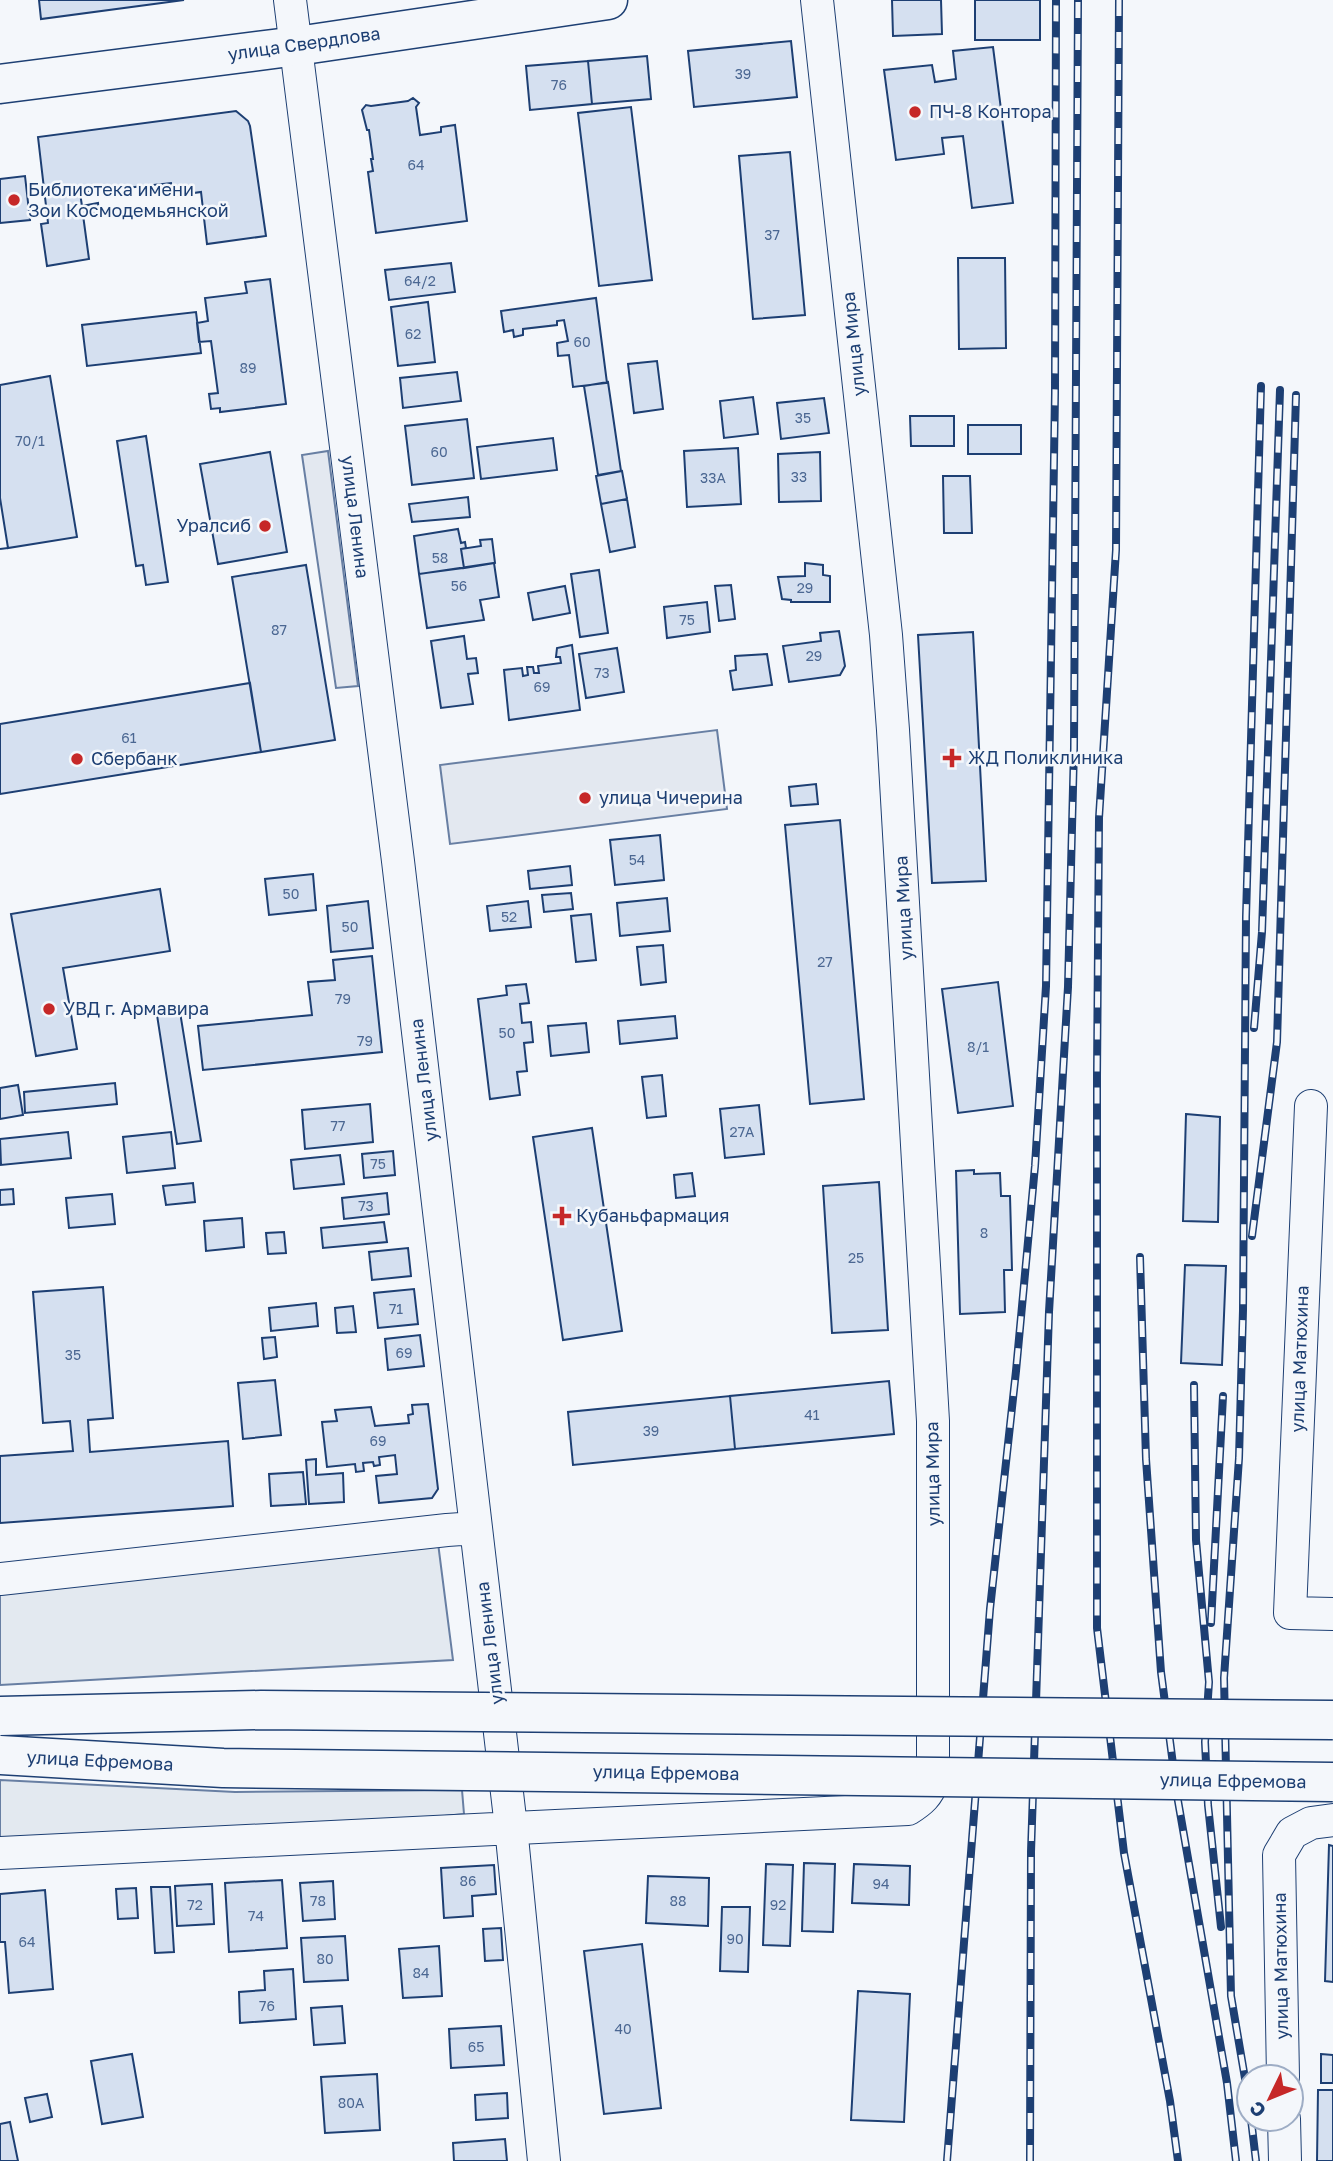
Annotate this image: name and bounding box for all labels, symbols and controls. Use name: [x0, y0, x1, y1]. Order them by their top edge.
street label: улица Свердлова: [226, 21, 382, 65]
house number: 39: [735, 65, 751, 82]
house number: 76: [551, 76, 567, 93]
place label: ПЧ-8 Контора: [929, 100, 1052, 122]
marker: ПЧ-8 Контора: [907, 104, 923, 120]
house number: 64: [407, 156, 425, 173]
place label: Библиотека имени Зои Космодемьянской: [28, 178, 229, 221]
marker: Библиотека имени Зои Космодемьянской: [6, 192, 22, 208]
house number: 37: [764, 226, 780, 243]
house number: 64/2: [404, 272, 436, 289]
street label: улица Мира: [837, 291, 869, 397]
house number: 62: [405, 325, 421, 342]
house number: 60: [573, 333, 591, 350]
house number: 89: [239, 359, 257, 376]
house number: 35: [795, 409, 811, 426]
house number: 70/1: [15, 432, 45, 449]
house number: 60: [430, 443, 448, 460]
street label: улица Ленина: [338, 454, 374, 580]
house number: 33: [791, 468, 807, 485]
house number: 33А: [700, 469, 726, 486]
place label: Уралсиб: [176, 514, 251, 536]
marker: Уралсиб: [257, 518, 273, 534]
house number: 58: [432, 549, 448, 566]
house number: 56: [451, 577, 467, 594]
house number: 29: [797, 579, 813, 596]
house number: 75: [679, 611, 695, 628]
house number: 87: [271, 621, 287, 638]
house number: 29: [806, 647, 822, 664]
house number: 73: [594, 664, 610, 681]
house number: 69: [534, 678, 550, 695]
house number: 61: [121, 729, 137, 746]
place label: ЖД Поликлиника: [968, 746, 1123, 768]
place label: Сбербанк: [91, 747, 178, 769]
marker: ЖД Поликлиника: [942, 748, 962, 768]
marker: Сбербанк: [69, 751, 85, 767]
place label: улица Чичерина: [599, 786, 743, 808]
marker: улица Чичерина: [577, 790, 593, 806]
house number: 54: [629, 851, 645, 868]
street label: улица Мира: [889, 855, 917, 961]
house number: 50: [283, 885, 299, 902]
house number: 52: [501, 908, 517, 925]
house number: 50: [342, 918, 358, 935]
house number: 27: [817, 953, 833, 970]
house number: 79: [335, 990, 351, 1007]
place label: УВД г. Армавира: [63, 997, 209, 1019]
marker: УВД г. Армавира: [41, 1001, 57, 1017]
street label: улица Ленина: [405, 1017, 441, 1143]
house number: 50: [499, 1024, 515, 1041]
house number: 79: [357, 1032, 373, 1049]
house number: 8/1: [967, 1038, 989, 1055]
house number: 77: [331, 1117, 345, 1134]
house number: 27А: [730, 1123, 755, 1140]
house number: 75: [370, 1155, 386, 1172]
house number: 73: [358, 1197, 374, 1214]
place label: Кубаньфармация: [576, 1204, 730, 1226]
marker: Кубаньфармация: [554, 1208, 570, 1224]
house number: 8: [980, 1224, 988, 1241]
house number: 25: [848, 1249, 864, 1266]
street label: улица Матюхина: [1285, 1285, 1313, 1433]
house number: 71: [389, 1300, 403, 1317]
house number: 69: [396, 1344, 412, 1361]
house number: 35: [65, 1346, 81, 1363]
house number: 41: [804, 1406, 820, 1423]
street label: улица Мира: [920, 1421, 944, 1527]
house number: 39: [643, 1422, 659, 1439]
house number: 69: [370, 1432, 386, 1449]
street label: улица Ленина: [471, 1580, 507, 1706]
street label: улица Ефремова: [26, 1745, 174, 1775]
street label: улица Ефремова: [592, 1760, 740, 1784]
street label: улица Ефремова: [1159, 1768, 1307, 1792]
house number: 86: [459, 1872, 477, 1889]
house number: 94: [872, 1875, 890, 1892]
house number: 78: [310, 1892, 326, 1909]
house number: 88: [669, 1892, 687, 1909]
street label: улица Матюхина: [1268, 1892, 1292, 2040]
house number: 72: [187, 1896, 203, 1913]
house number: 92: [770, 1896, 786, 1913]
house number: 74: [248, 1907, 264, 1924]
house number: 90: [726, 1930, 744, 1947]
house number: 64: [18, 1933, 36, 1950]
house number: 80: [316, 1950, 334, 1967]
house number: 84: [412, 1964, 430, 1981]
house number: 76: [259, 1997, 275, 2014]
house number: 40: [614, 2020, 632, 2037]
house number: 65: [468, 2038, 484, 2055]
north arrow: [1235, 2063, 1305, 2133]
house number: 80А: [338, 2094, 365, 2111]
text: С: [1244, 2097, 1270, 2123]

